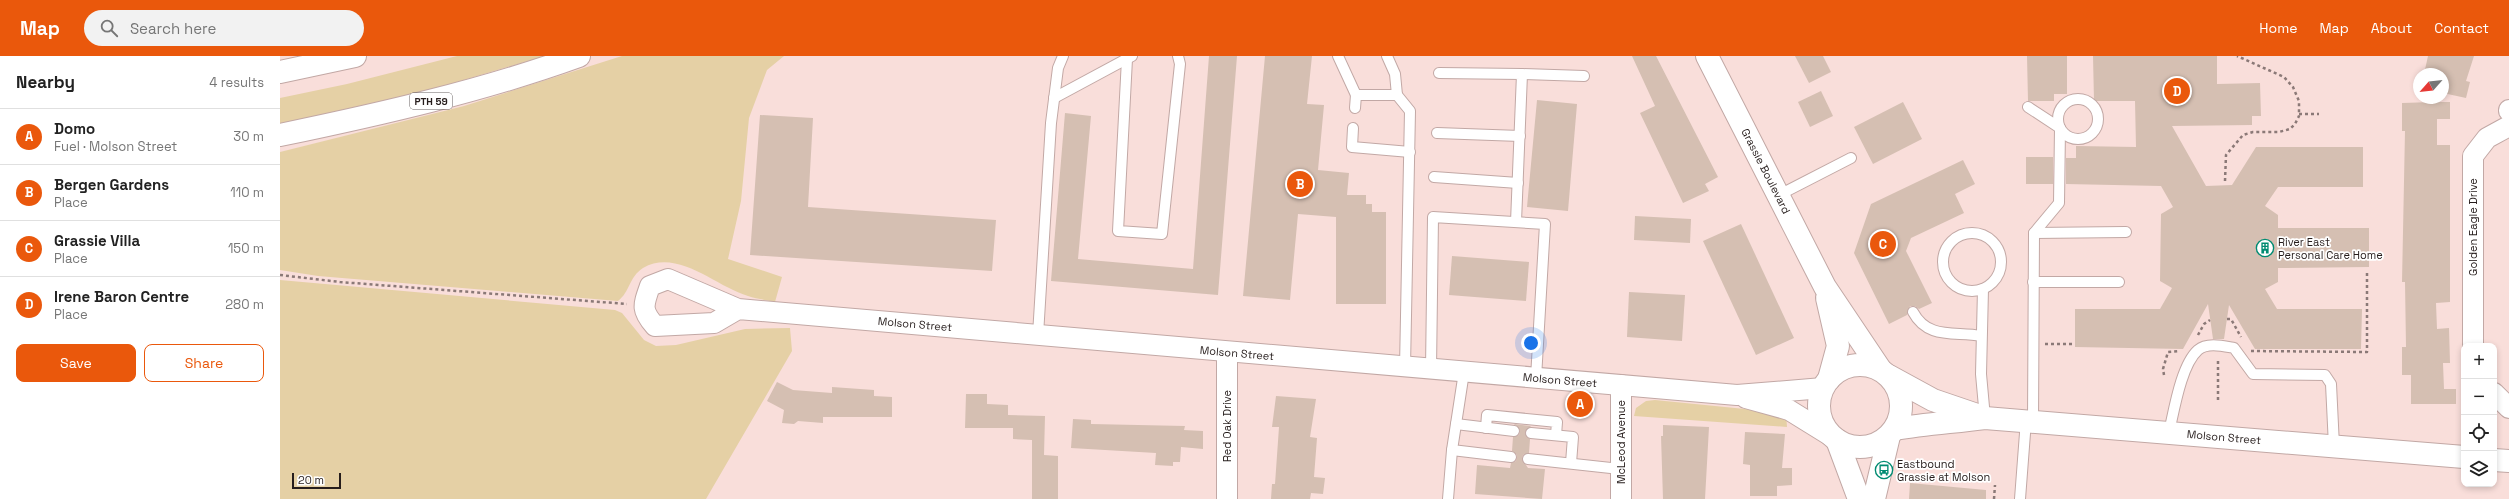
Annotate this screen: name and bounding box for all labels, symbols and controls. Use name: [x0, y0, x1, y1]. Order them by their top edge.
search box: [84, 10, 364, 46]
text: Map: [20, 16, 60, 41]
icon: search: [98, 17, 120, 39]
text: Search here: [130, 19, 216, 38]
text: Home: [2259, 19, 2297, 37]
text: Map: [2319, 19, 2349, 37]
text: About: [2371, 19, 2412, 37]
text: Contact: [2434, 19, 2489, 37]
north arrow: [2413, 68, 2449, 104]
text: Nearby: [16, 71, 75, 93]
text: 4 results: [209, 74, 264, 91]
pin: D: [2164, 76, 2190, 106]
road number: PTH 59: [410, 93, 452, 109]
text: Domo: [54, 119, 95, 138]
street label: Grassie Boulevard: [1738, 126, 1794, 216]
text: A: [25, 128, 33, 145]
text: 30 m: [233, 128, 264, 145]
text: Fuel · Molson Street: [54, 138, 177, 155]
pin: B: [1287, 169, 1313, 199]
text: Bergen Gardens: [54, 175, 169, 194]
street label: Golden Eagle Drive: [2466, 178, 2480, 276]
text: B: [25, 184, 33, 201]
text: 110 m: [230, 184, 264, 201]
text: Place: [54, 194, 88, 211]
pin: C: [1870, 229, 1896, 259]
text: Grassie Villa: [54, 231, 140, 250]
place label: River East Personal Care Home: [2278, 235, 2383, 262]
building icon: River East Personal Care Home: [2255, 238, 2275, 258]
text: C: [25, 240, 33, 257]
text: 150 m: [228, 240, 264, 257]
text: Place: [54, 250, 88, 267]
text: Irene Baron Centre: [54, 287, 189, 306]
text: D: [25, 296, 33, 313]
text: 280 m: [225, 296, 264, 313]
text: Place: [54, 306, 88, 323]
street label: Molson Street: [877, 314, 953, 334]
your location: [1521, 333, 1541, 353]
street label: Molson Street: [1199, 343, 1275, 363]
map controls: [2461, 343, 2497, 487]
button: +: [2461, 343, 2497, 379]
button: Save: [16, 344, 136, 382]
button: Share: [144, 344, 264, 382]
street label: Molson Street: [1522, 370, 1598, 390]
button: −: [2461, 379, 2497, 415]
pin: A: [1567, 389, 1593, 419]
street label: Red Oak Drive: [1220, 390, 1234, 462]
street label: McLeod Avenue: [1614, 400, 1628, 484]
button: locate: [2461, 415, 2497, 451]
street label: Molson Street: [2186, 427, 2262, 447]
button: layers: [2461, 451, 2497, 487]
place label: Eastbound Grassie at Molson: [1897, 457, 1990, 484]
bus stop icon: Eastbound Grassie at Molson: [1874, 460, 1894, 480]
scale bar: [292, 471, 341, 490]
text: 20 m: [298, 473, 324, 487]

